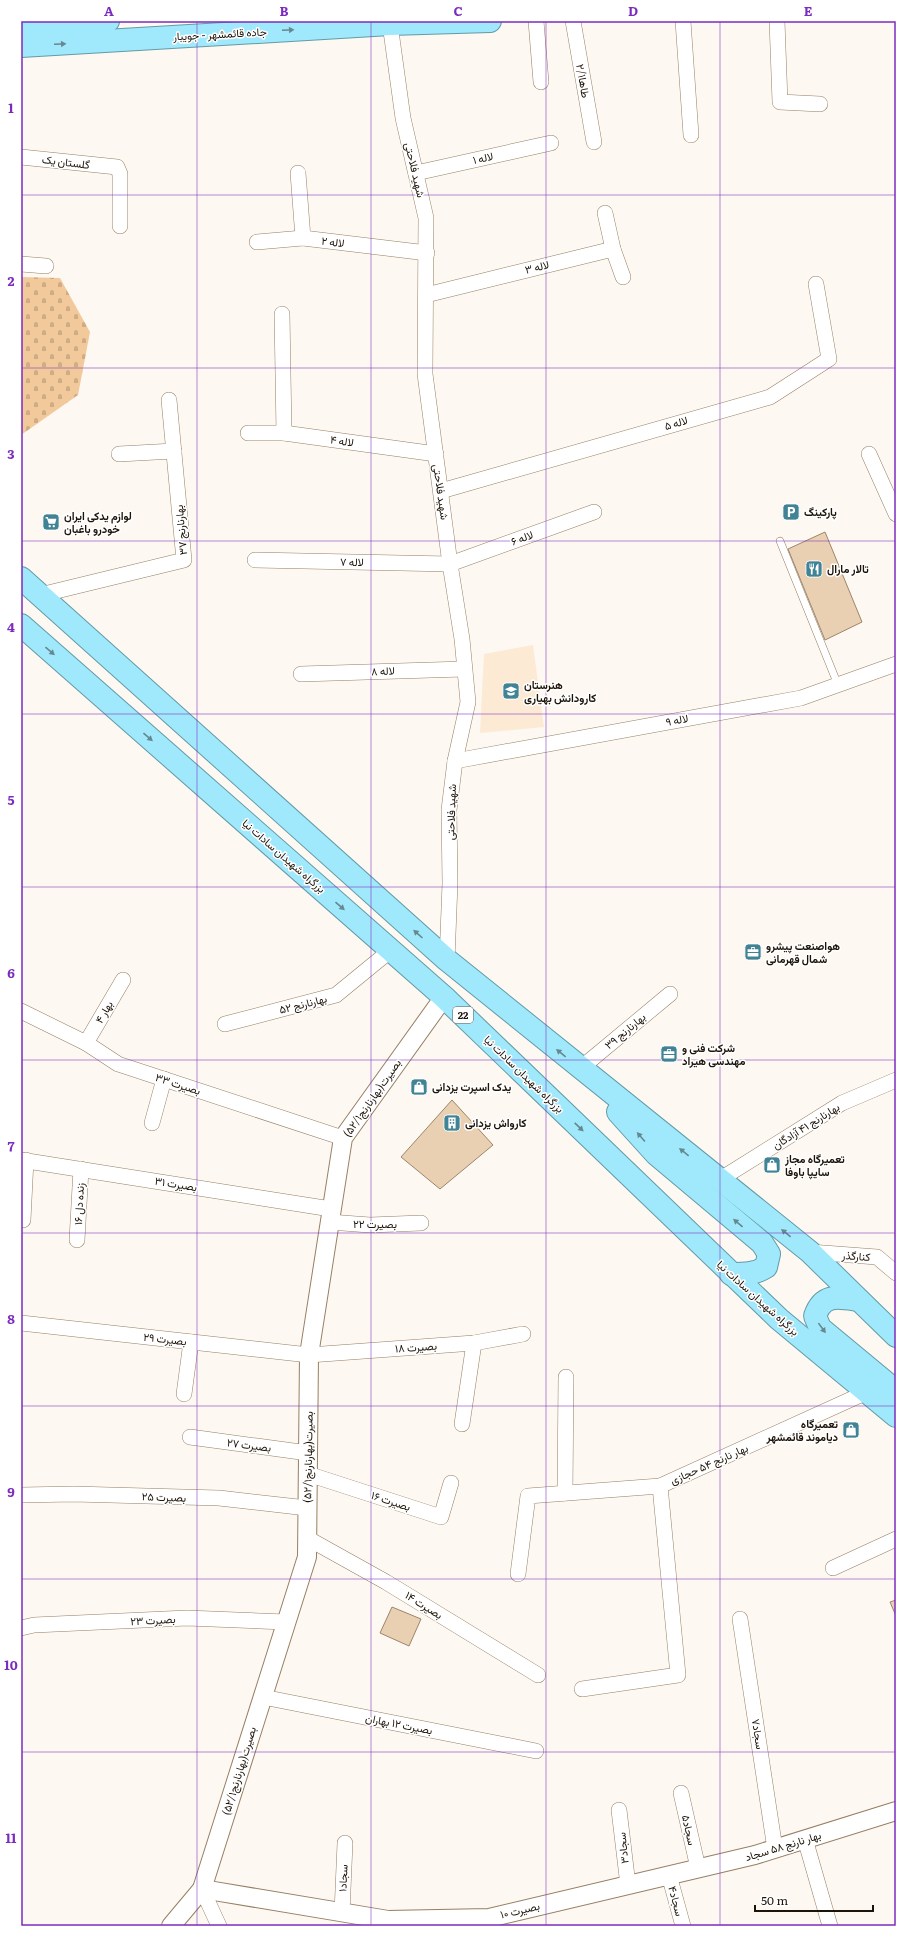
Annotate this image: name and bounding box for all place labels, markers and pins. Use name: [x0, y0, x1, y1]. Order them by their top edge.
parking icon: پارکینگ: [781, 502, 801, 522]
place label: پارکینگ: [804, 503, 837, 520]
place label: لوازم یدکی ایران خودرو باغبان: [64, 507, 132, 536]
supermarket icon: لوازم یدکی ایران خودرو باغبان: [41, 512, 61, 532]
restaurant icon: تالار مارال: [804, 559, 824, 579]
place label: تالار مارال: [827, 560, 869, 576]
place label: هنرستان کارودانش بهیاری: [524, 676, 596, 705]
school or university icon: هنرستان کارودانش بهیاری: [501, 681, 521, 701]
place label: هواصنعت پیشرو شمال قهرمانی: [766, 937, 840, 966]
office icon: هواصنعت پیشرو شمال قهرمانی: [743, 942, 763, 962]
place label: شرکت فنی و مهندسی هیراد: [682, 1039, 745, 1068]
office icon: شرکت فنی و مهندسی هیراد: [659, 1044, 679, 1064]
shop icon: یدک اسپرت یزدانی: [409, 1077, 429, 1097]
place label: یدک اسپرت یزدانی: [432, 1078, 512, 1095]
building icon: کارواش یزدانی: [442, 1113, 462, 1133]
place label: کارواش یزدانی: [465, 1114, 526, 1130]
place label: تعمیرگاه مجاز سایپا باوفا: [784, 1150, 845, 1180]
shop icon: تعمیرگاه مجاز سایپا باوفا: [762, 1155, 782, 1175]
place label: تعمیرگاه دیاموند قائمشهر: [766, 1415, 839, 1444]
shop icon: تعمیرگاه دیاموند قائمشهر: [841, 1420, 861, 1440]

